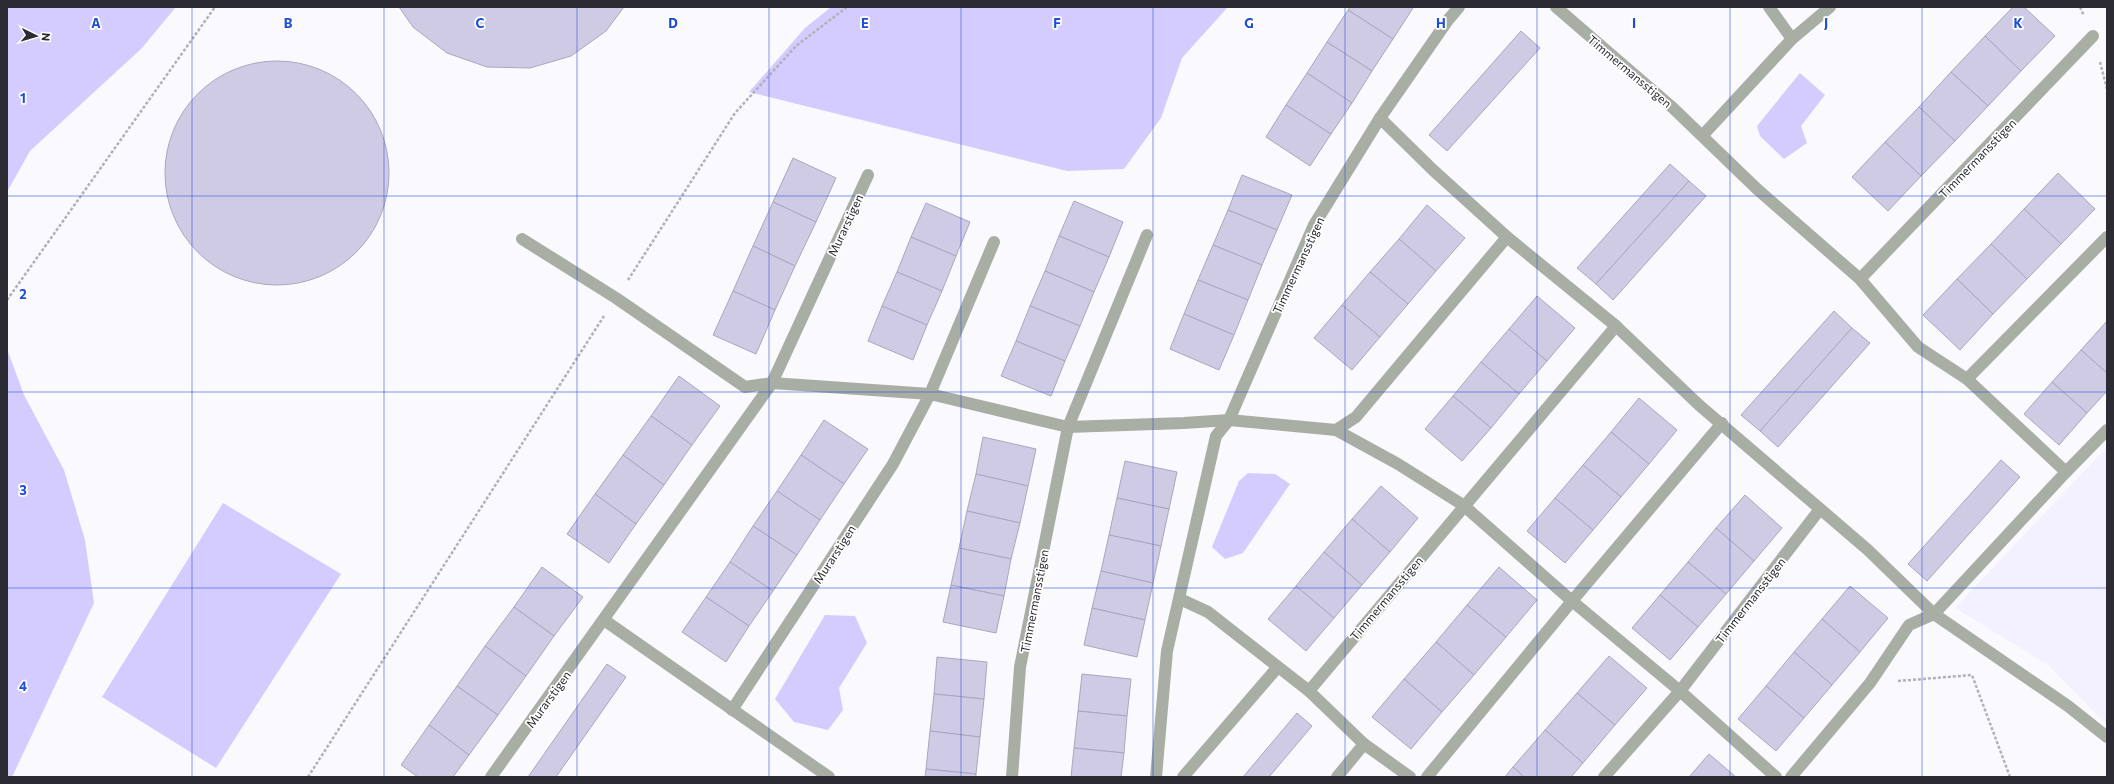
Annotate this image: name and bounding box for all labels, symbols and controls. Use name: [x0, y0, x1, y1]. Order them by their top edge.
text: A: [91, 15, 101, 31]
text: B: [284, 15, 293, 31]
text: C: [476, 15, 485, 31]
text: D: [668, 15, 678, 31]
text: E: [861, 15, 869, 31]
text: F: [1053, 15, 1061, 31]
text: G: [1244, 15, 1254, 31]
text: H: [1436, 15, 1446, 31]
text: I: [1632, 15, 1636, 31]
text: J: [1824, 15, 1828, 31]
text: K: [2013, 15, 2023, 31]
north arrow: [16, 16, 56, 56]
text: N: [40, 32, 53, 42]
street label: Timmermansstigen: [1585, 32, 1675, 110]
text: 1: [20, 90, 26, 106]
street label: Timmermansstigen: [1936, 115, 2018, 201]
street label: Murarstigen: [825, 192, 865, 258]
street label: Timmermansstigen: [1269, 214, 1327, 316]
text: 2: [19, 286, 27, 302]
text: 3: [19, 482, 27, 498]
street label: Murarstigen: [810, 522, 858, 586]
street label: Timmermansstigen: [1017, 548, 1051, 654]
street label: Timmermansstigen: [1347, 553, 1425, 643]
street label: Timmermansstigen: [1712, 554, 1788, 646]
street label: Murarstigen: [523, 668, 573, 730]
text: 4: [19, 678, 27, 694]

